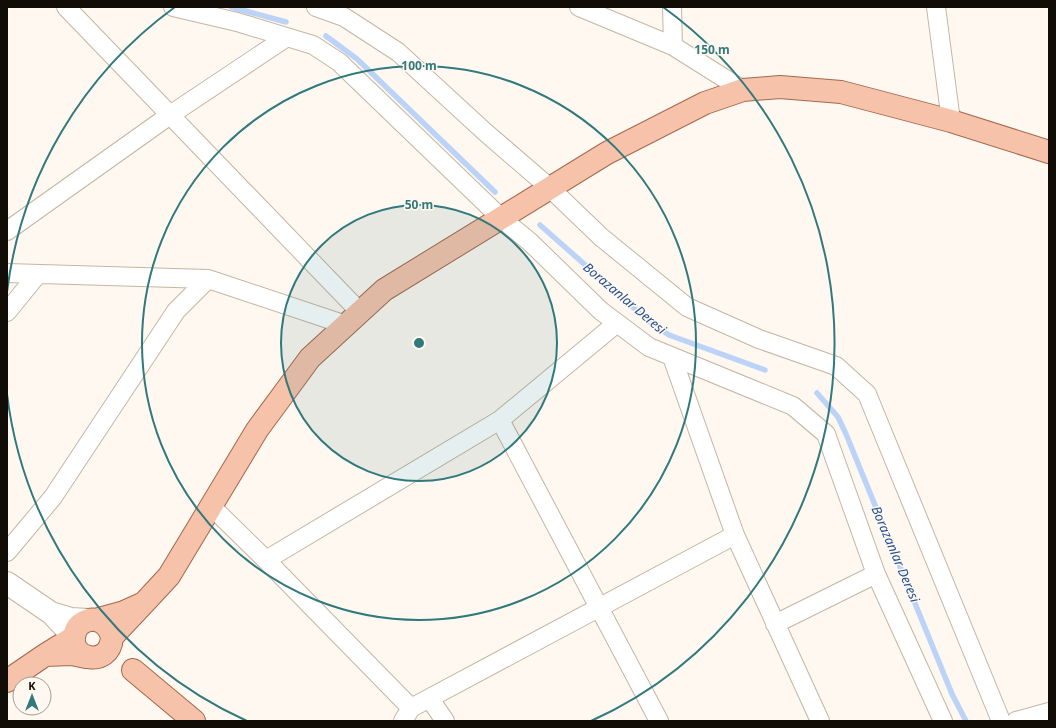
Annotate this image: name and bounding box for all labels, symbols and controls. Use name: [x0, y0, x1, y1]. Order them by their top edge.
text: 150 m: [694, 41, 730, 58]
text: 100 m: [401, 57, 437, 74]
text: 50 m: [405, 196, 433, 213]
water label: Borazanlar Deresi: [580, 258, 671, 338]
centre of rings: [412, 336, 426, 350]
water label: Borazanlar Deresi: [868, 503, 925, 605]
north arrow: [12, 676, 52, 716]
text: K: [28, 678, 36, 693]

